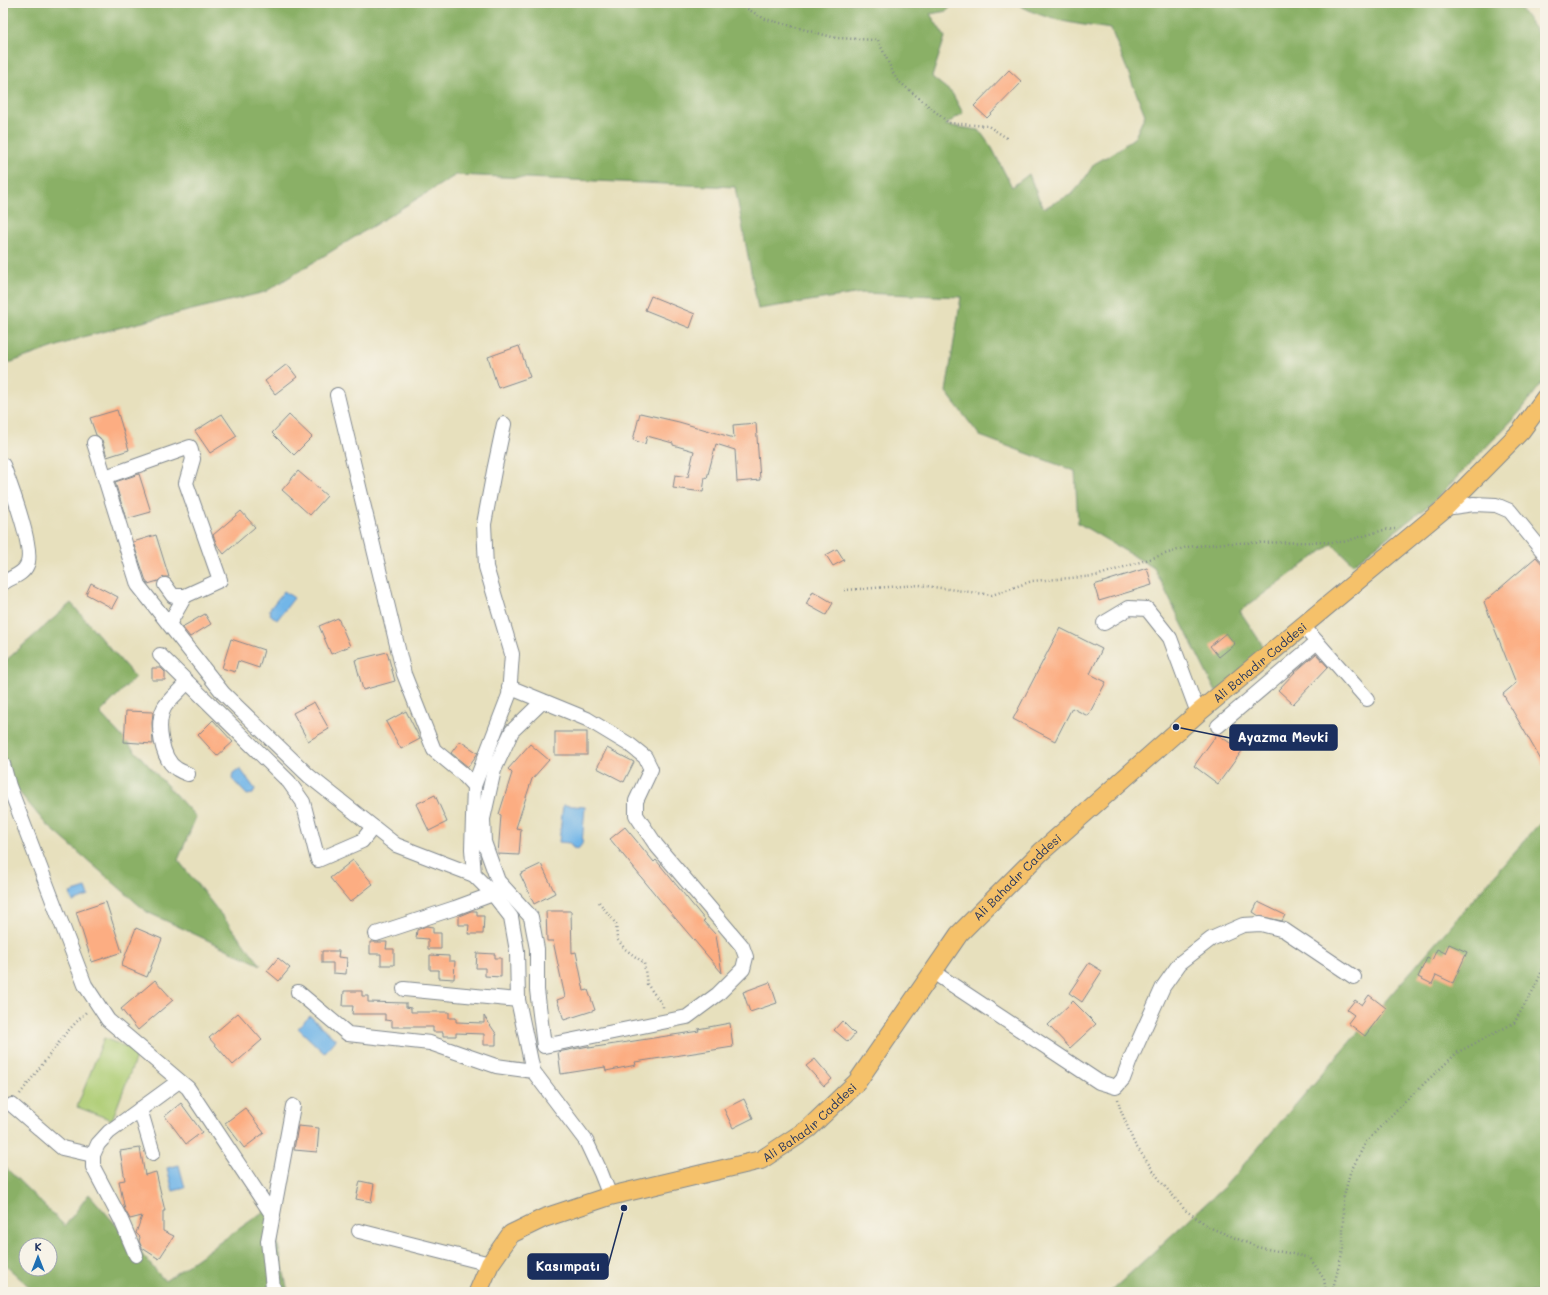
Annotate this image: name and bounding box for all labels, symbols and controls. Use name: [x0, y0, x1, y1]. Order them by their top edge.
street label: Ali Bahadır Caddesi: [1209, 618, 1310, 706]
callout: Ayazma Mevki: [1230, 725, 1337, 750]
text: Ayazma Mevki: [1237, 728, 1329, 746]
street label: Ali Bahadır Caddesi: [969, 830, 1065, 924]
street label: Ali Bahadır Caddesi: [759, 1079, 860, 1165]
north arrow: [18, 1237, 58, 1277]
text: K: [34, 1239, 42, 1254]
callout: Kasımpatı: [528, 1254, 608, 1279]
text: Kasımpatı: [536, 1257, 600, 1274]

